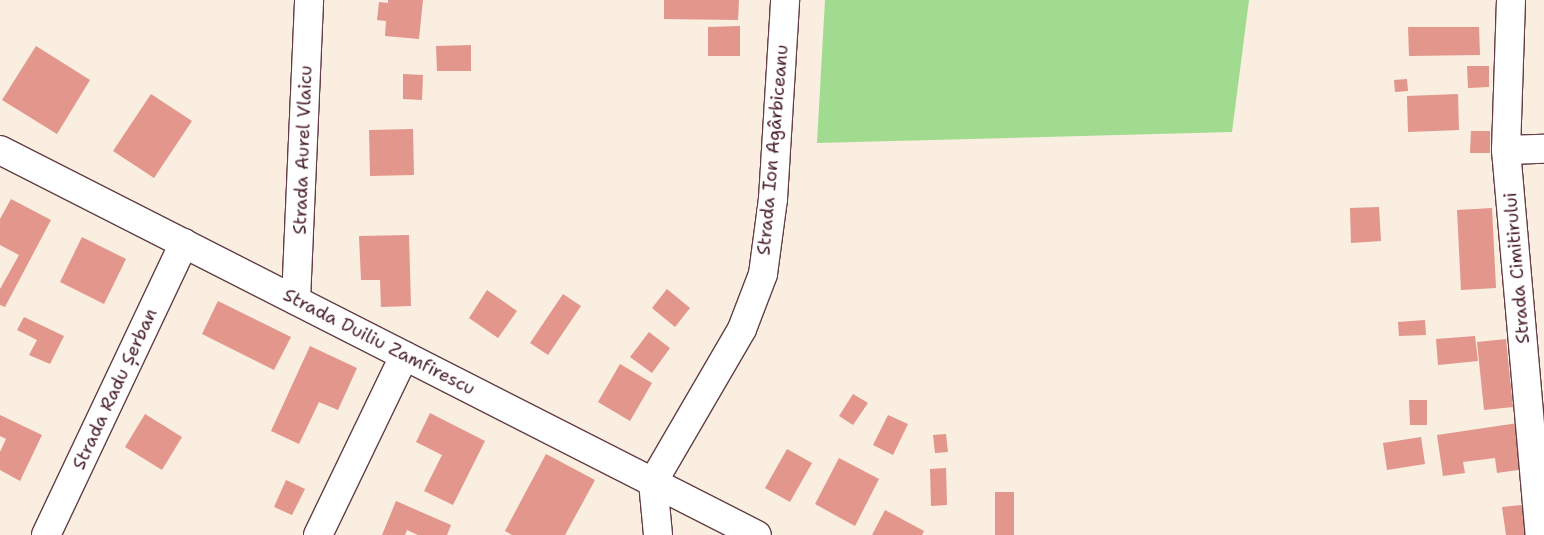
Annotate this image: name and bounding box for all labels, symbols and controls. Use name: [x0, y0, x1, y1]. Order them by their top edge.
street label: Strada Ion Agârbiceanu: [753, 44, 793, 256]
street label: Strada Aurel Vlaicu: [289, 65, 317, 235]
street label: Strada Cimitirului: [1500, 191, 1534, 345]
street label: Strada Duiliu Zamfirescu: [280, 284, 478, 400]
street label: Strada Radu Șerban: [68, 305, 162, 473]

